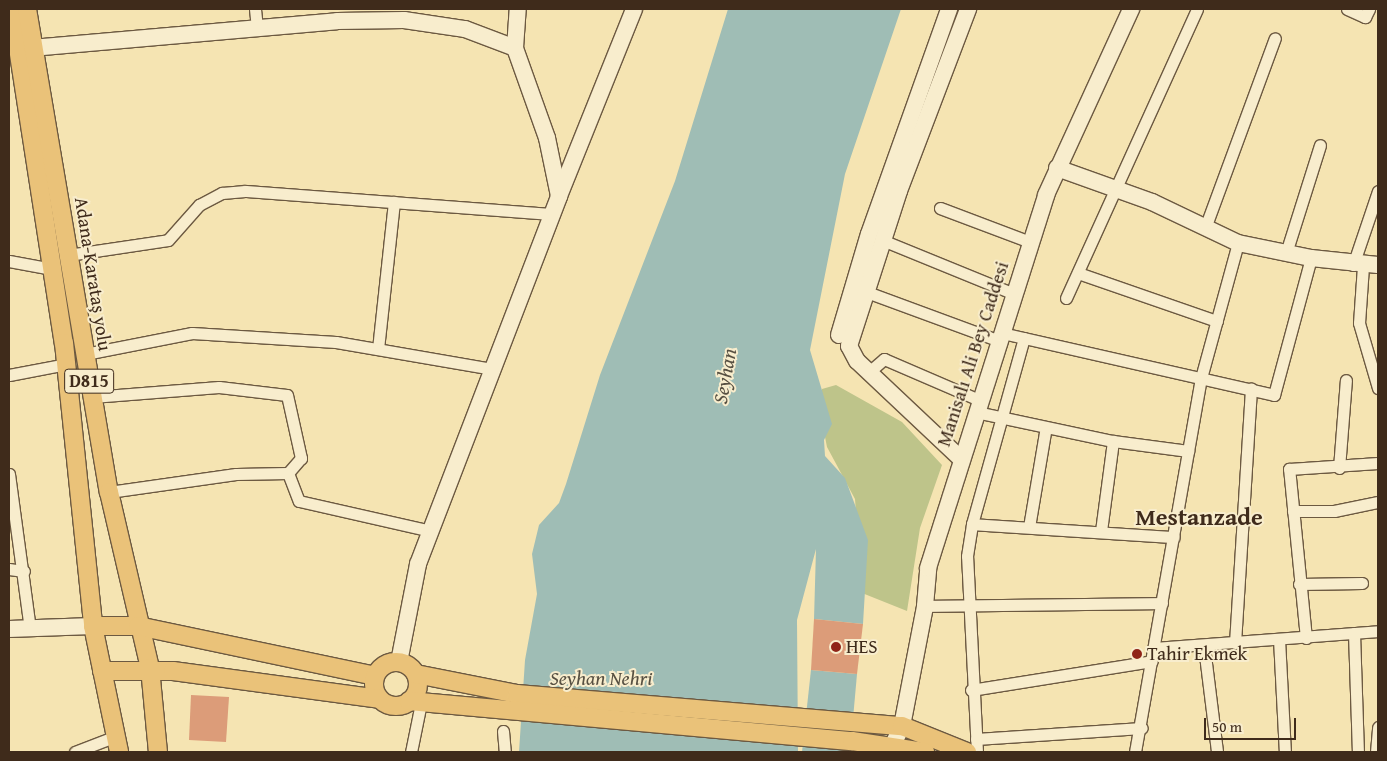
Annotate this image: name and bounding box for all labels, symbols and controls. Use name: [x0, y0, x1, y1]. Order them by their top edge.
street label: Adana-Karataş yolu: [70, 195, 116, 353]
street label: Manisalı Ali Bey Caddesi: [932, 259, 1014, 449]
water label: Seyhan: [707, 346, 741, 406]
road number: D815: [64, 366, 114, 396]
district label: Mestanzade: [1135, 503, 1263, 531]
place label: HES: [846, 636, 877, 658]
marker: HES: [830, 641, 842, 653]
place label: Tahir Ekmek: [1147, 643, 1247, 665]
marker: Tahir Ekmek: [1131, 648, 1143, 660]
water label: Seyhan Nehri: [550, 665, 652, 689]
scale bar: [1207, 708, 1300, 740]
text: 50 m: [1212, 716, 1242, 737]

